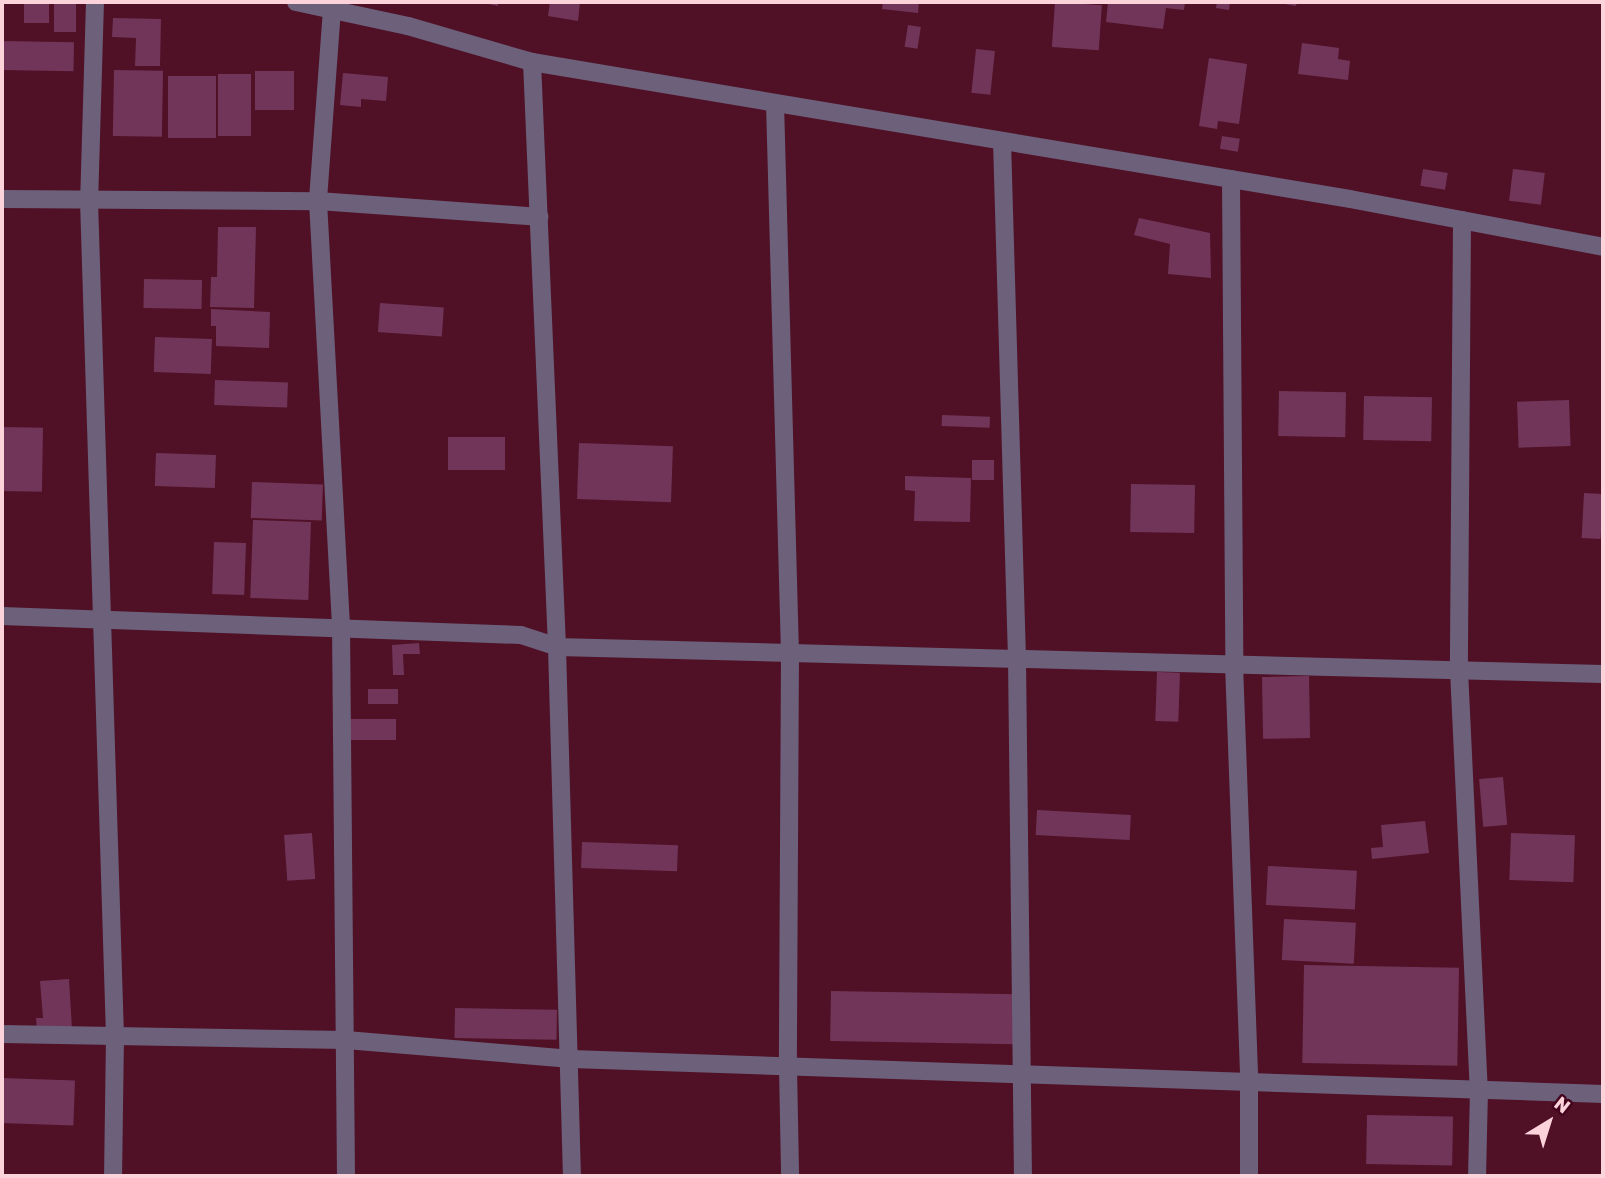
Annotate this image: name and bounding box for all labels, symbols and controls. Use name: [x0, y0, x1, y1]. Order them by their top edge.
north arrow: [1514, 1087, 1584, 1157]
text: N: [1550, 1092, 1575, 1118]

